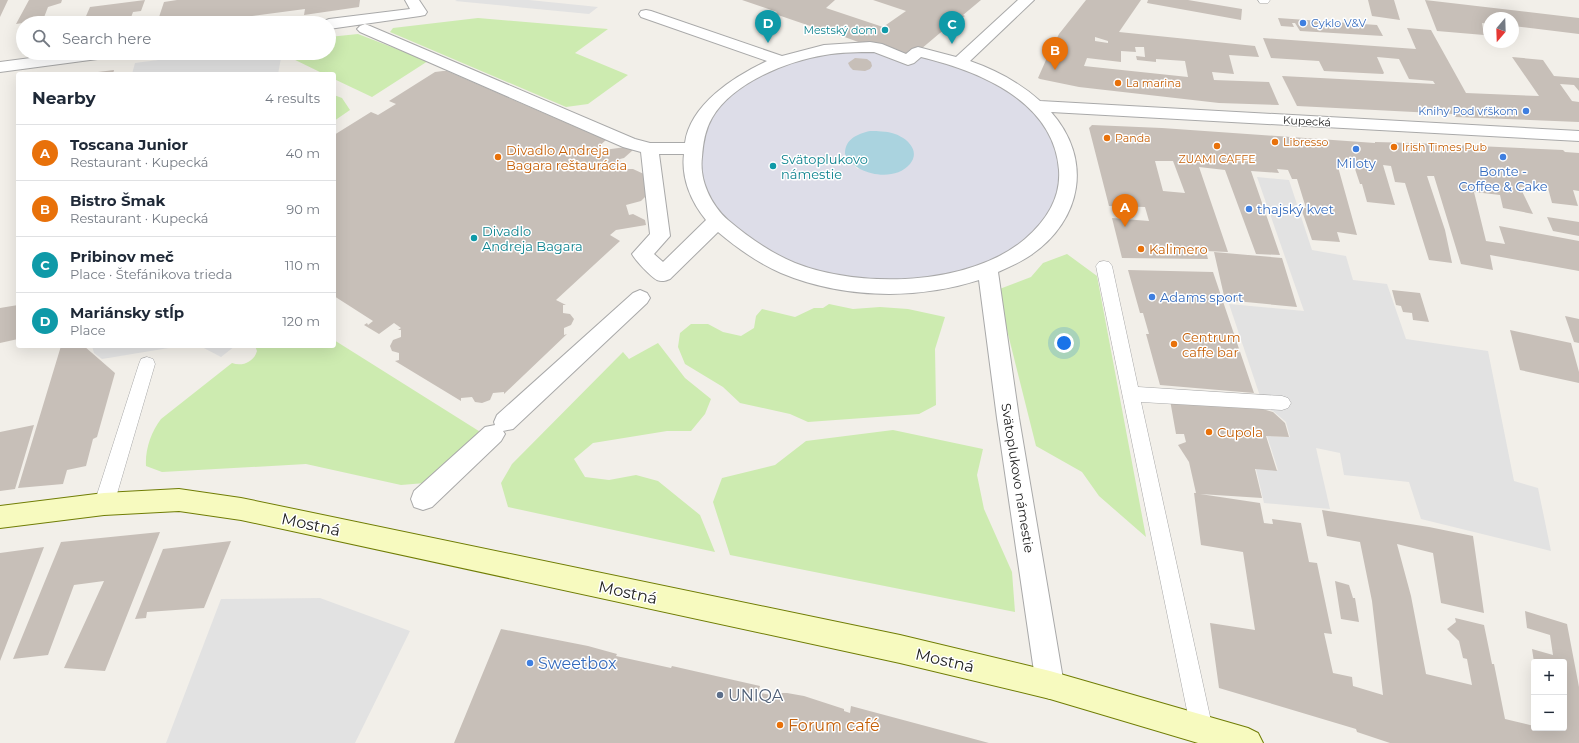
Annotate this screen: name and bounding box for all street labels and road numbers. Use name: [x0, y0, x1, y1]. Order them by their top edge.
street label: Kupecká: [1283, 113, 1331, 129]
street label: Svätoplukovo námestie: [998, 402, 1038, 554]
street label: Mostná: [280, 509, 342, 540]
street label: Mostná: [597, 577, 659, 608]
street label: Mostná: [914, 644, 976, 676]

